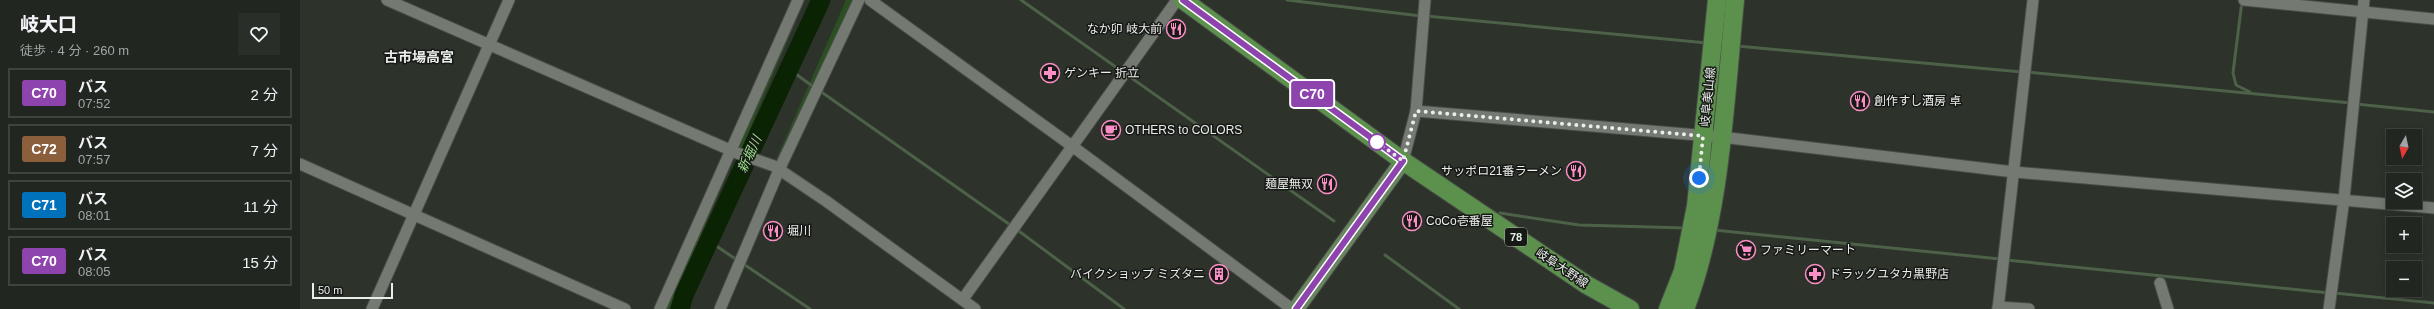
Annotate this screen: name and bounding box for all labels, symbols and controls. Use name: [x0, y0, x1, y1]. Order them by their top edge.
button: heart: [238, 13, 280, 55]
text: 岐大口: [20, 14, 77, 35]
restaurant icon: なか卯 岐大前: [1165, 18, 1187, 40]
place label: なか卯 岐大前: [1087, 22, 1162, 36]
text: 徒歩 · 4 分 · 260 m: [20, 43, 129, 58]
district label: 古市場高宮: [384, 49, 454, 65]
pharmacy icon: ゲンキー 折立: [1039, 62, 1061, 84]
place label: ゲンキー 折立: [1064, 66, 1139, 80]
street label: 岐阜美山線: [1698, 66, 1718, 128]
text: バス: [78, 78, 108, 95]
line badge: C70: [1289, 81, 1335, 107]
text: C70: [31, 85, 57, 101]
text: 2 分: [250, 86, 278, 103]
text: C70: [1299, 86, 1325, 102]
restaurant icon: 創作すし酒房 卓: [1849, 90, 1871, 112]
place label: 創作すし酒房 卓: [1874, 94, 1961, 108]
text: 07:52: [78, 96, 111, 111]
cafe icon: OTHERS to COLORS: [1100, 119, 1122, 141]
place label: OTHERS to COLORS: [1125, 123, 1242, 137]
north arrow: [2386, 129, 2422, 165]
map controls: [2386, 129, 2422, 297]
water label: 新堀川: [734, 132, 765, 175]
unlabelled marker: [1368, 133, 1386, 151]
text: バス: [78, 134, 108, 151]
text: C72: [31, 141, 57, 157]
text: 7 分: [250, 142, 278, 159]
text: 07:57: [78, 152, 111, 167]
restaurant icon: サッポロ21番ラーメン: [1565, 160, 1587, 182]
place label: サッポロ21番ラーメン: [1441, 164, 1562, 178]
your location: [1689, 168, 1709, 188]
restaurant icon: 麺屋無双: [1316, 173, 1338, 195]
button: layers: [2386, 173, 2422, 209]
place label: 麺屋無双: [1265, 177, 1313, 191]
text: バス: [78, 190, 108, 207]
text: C71: [31, 197, 57, 213]
text: 11 分: [243, 198, 278, 215]
text: 08:01: [78, 208, 111, 223]
restaurant icon: CoCo壱番屋: [1401, 210, 1423, 232]
place label: CoCo壱番屋: [1426, 214, 1493, 228]
button: +: [2386, 217, 2422, 253]
restaurant icon: 堀川: [762, 220, 784, 242]
place label: 堀川: [787, 224, 811, 238]
road number: 78: [1505, 228, 1527, 246]
supermarket icon: ファミリーマート: [1735, 239, 1757, 261]
place label: ファミリーマート: [1760, 243, 1856, 257]
street label: 岐阜大野線: [1533, 245, 1591, 291]
text: バス: [78, 246, 108, 263]
text: C70: [31, 253, 57, 269]
text: 15 分: [242, 254, 278, 271]
button: −: [2386, 261, 2422, 297]
building icon: バイクショップ ミズタニ: [1208, 263, 1230, 285]
pharmacy icon: ドラッグユタカ黒野店: [1804, 263, 1826, 285]
text: 08:05: [78, 264, 111, 279]
place label: バイクショップ ミズタニ: [1070, 267, 1205, 281]
place label: ドラッグユタカ黒野店: [1829, 267, 1949, 281]
scale bar: [312, 281, 393, 300]
text: 50 m: [318, 284, 342, 296]

